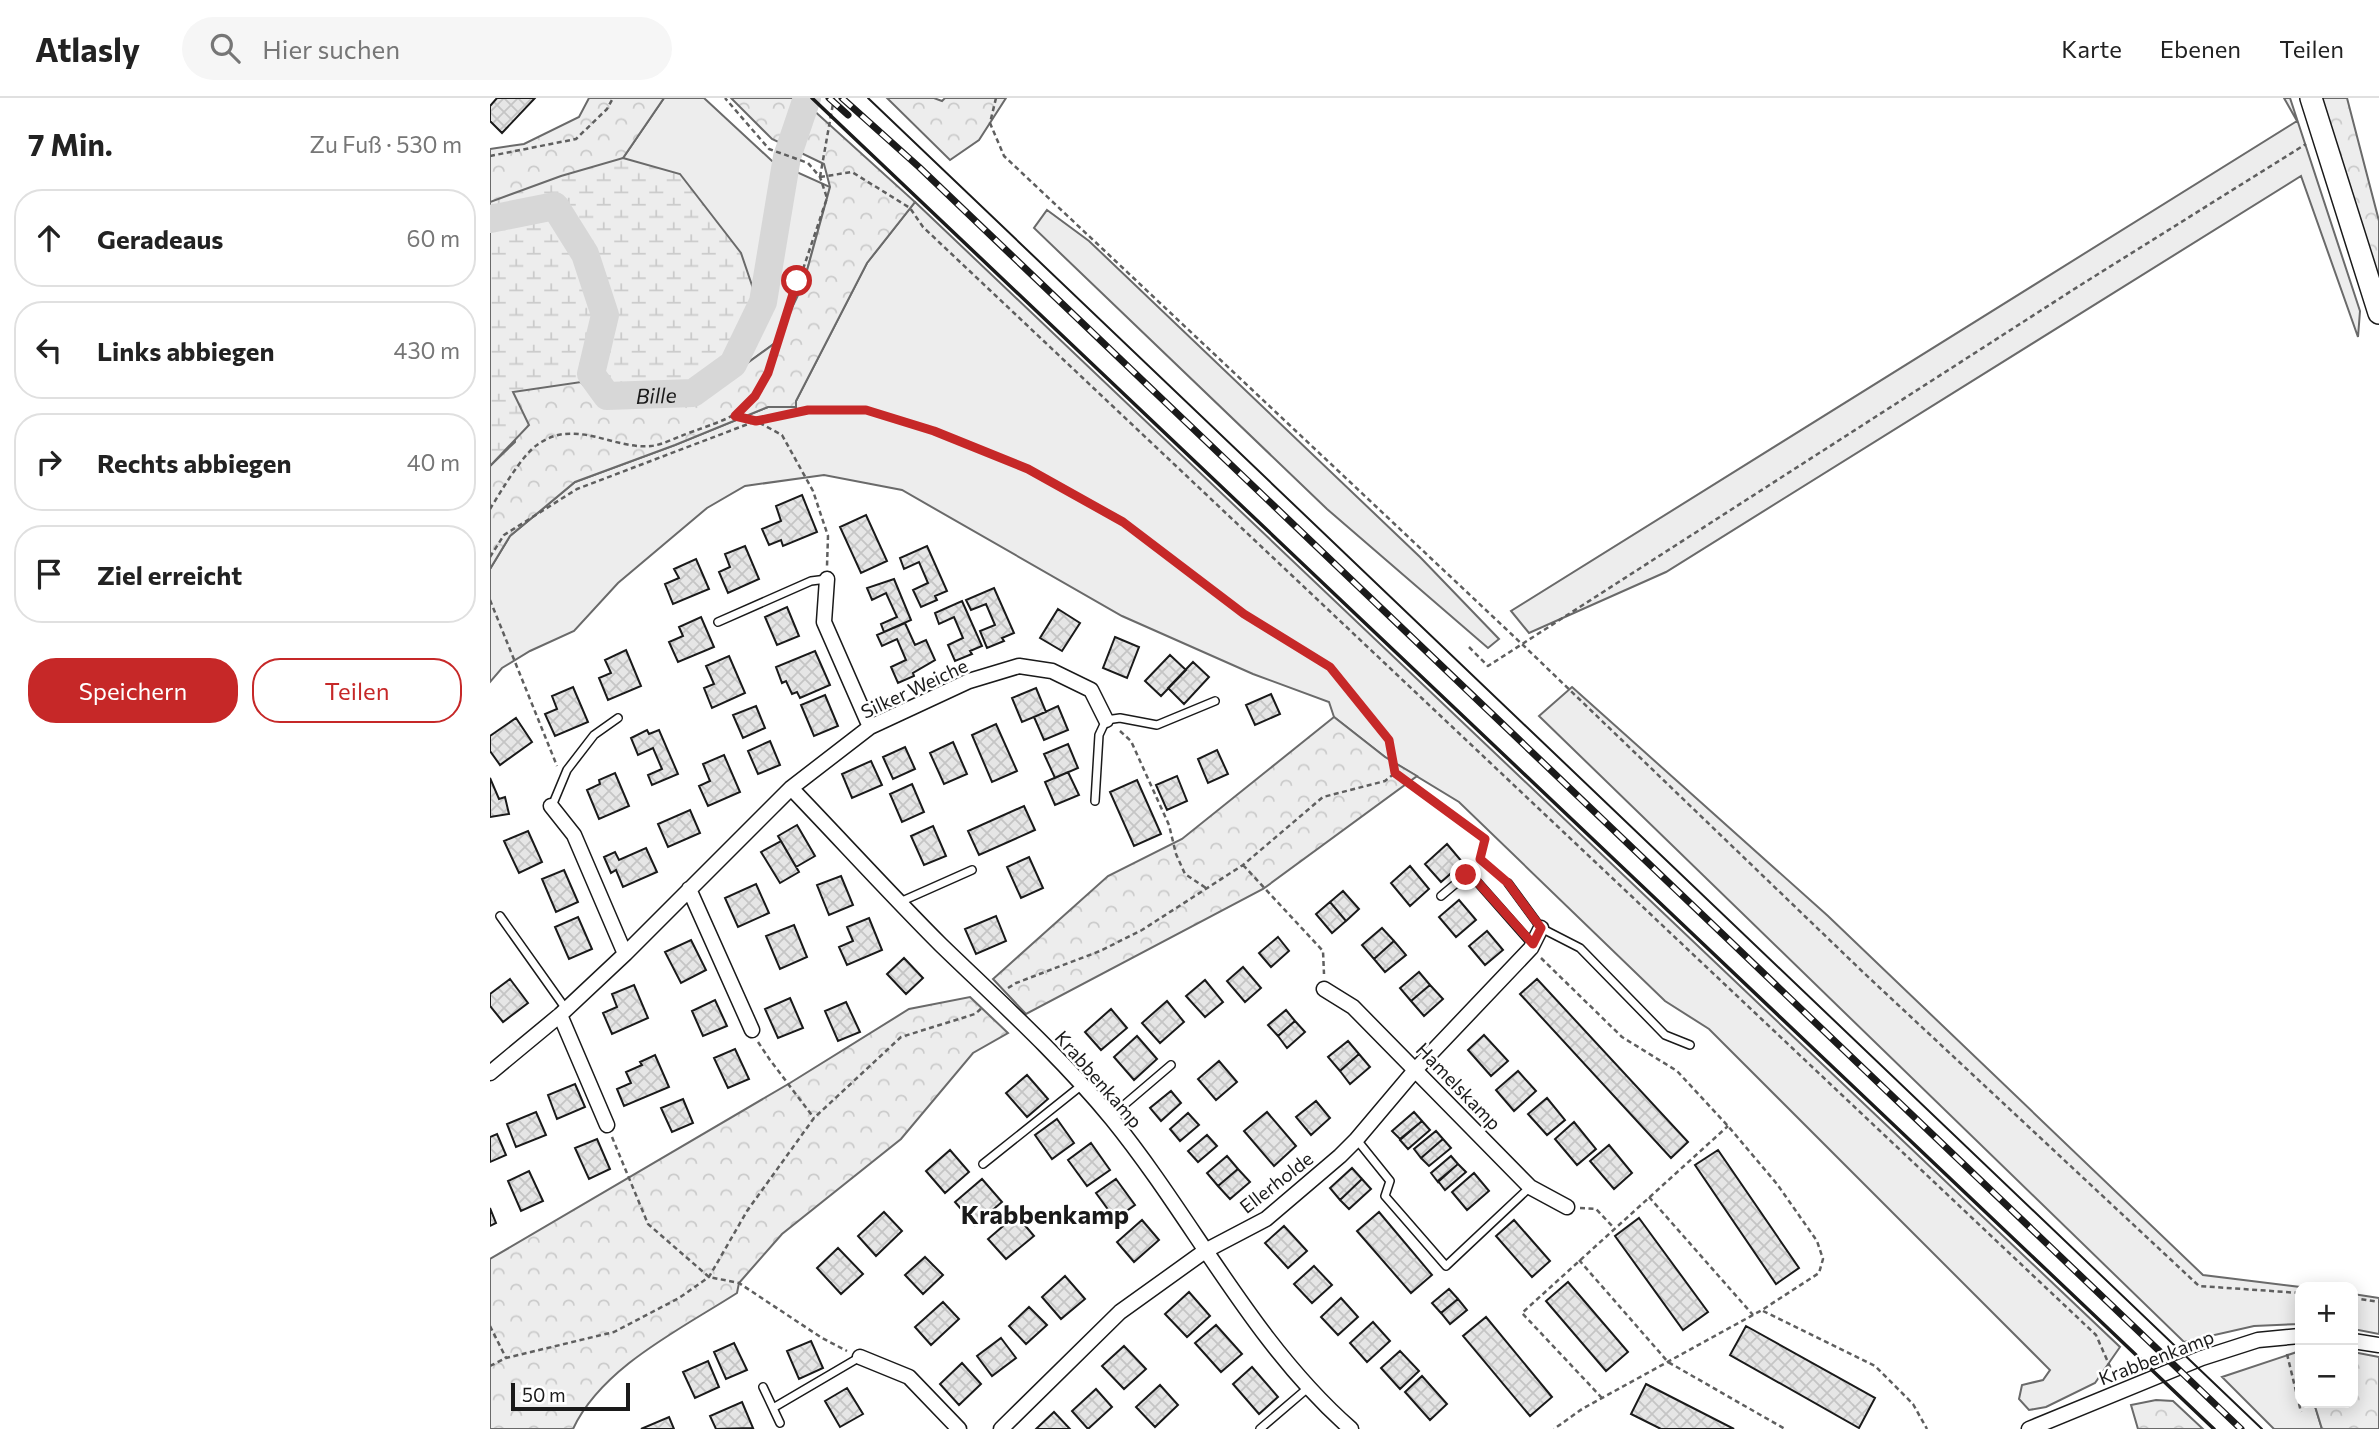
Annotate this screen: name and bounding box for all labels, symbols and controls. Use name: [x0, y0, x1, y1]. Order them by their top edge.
search box: [182, 17, 672, 80]
text: Atlasly: [35, 28, 140, 69]
icon: search: [206, 29, 244, 67]
text: Hier suchen: [262, 33, 400, 64]
text: Karte: [2061, 34, 2122, 63]
text: Ebenen: [2160, 34, 2241, 63]
text: Teilen: [2279, 34, 2344, 63]
text: 7 Min.: [28, 125, 113, 162]
text: Zu Fuß · 530 m: [310, 130, 462, 158]
icon: ahead: [30, 219, 68, 257]
text: Geradeaus: [97, 223, 223, 254]
text: 60 m: [407, 224, 460, 252]
route start: [781, 265, 812, 296]
icon: left: [30, 331, 68, 369]
text: Links abbiegen: [97, 335, 275, 366]
text: 430 m: [394, 336, 460, 364]
water label: Bille: [635, 381, 677, 407]
icon: right: [30, 443, 68, 481]
text: Rechts abbiegen: [97, 447, 292, 478]
text: 40 m: [407, 448, 460, 476]
icon: arrive: [30, 555, 68, 593]
text: Ziel erreicht: [97, 559, 242, 590]
street label: Silker Weiche: [857, 653, 971, 723]
button: Speichern: [28, 658, 238, 723]
button: Teilen: [252, 658, 462, 723]
route end: [1450, 859, 1481, 890]
street label: Krabbenkamp: [1050, 1026, 1148, 1132]
street label: Hamelskamp: [1412, 1038, 1506, 1134]
street label: Ellerholde: [1235, 1146, 1317, 1218]
district label: Krabbenkamp: [961, 1198, 1129, 1229]
map controls: [2295, 1282, 2358, 1408]
button: +: [2295, 1282, 2358, 1345]
street label: Krabbenkamp: [2095, 1324, 2217, 1390]
button: −: [2295, 1345, 2358, 1408]
scale bar: [511, 1380, 630, 1412]
text: 50 m: [522, 1383, 566, 1406]

